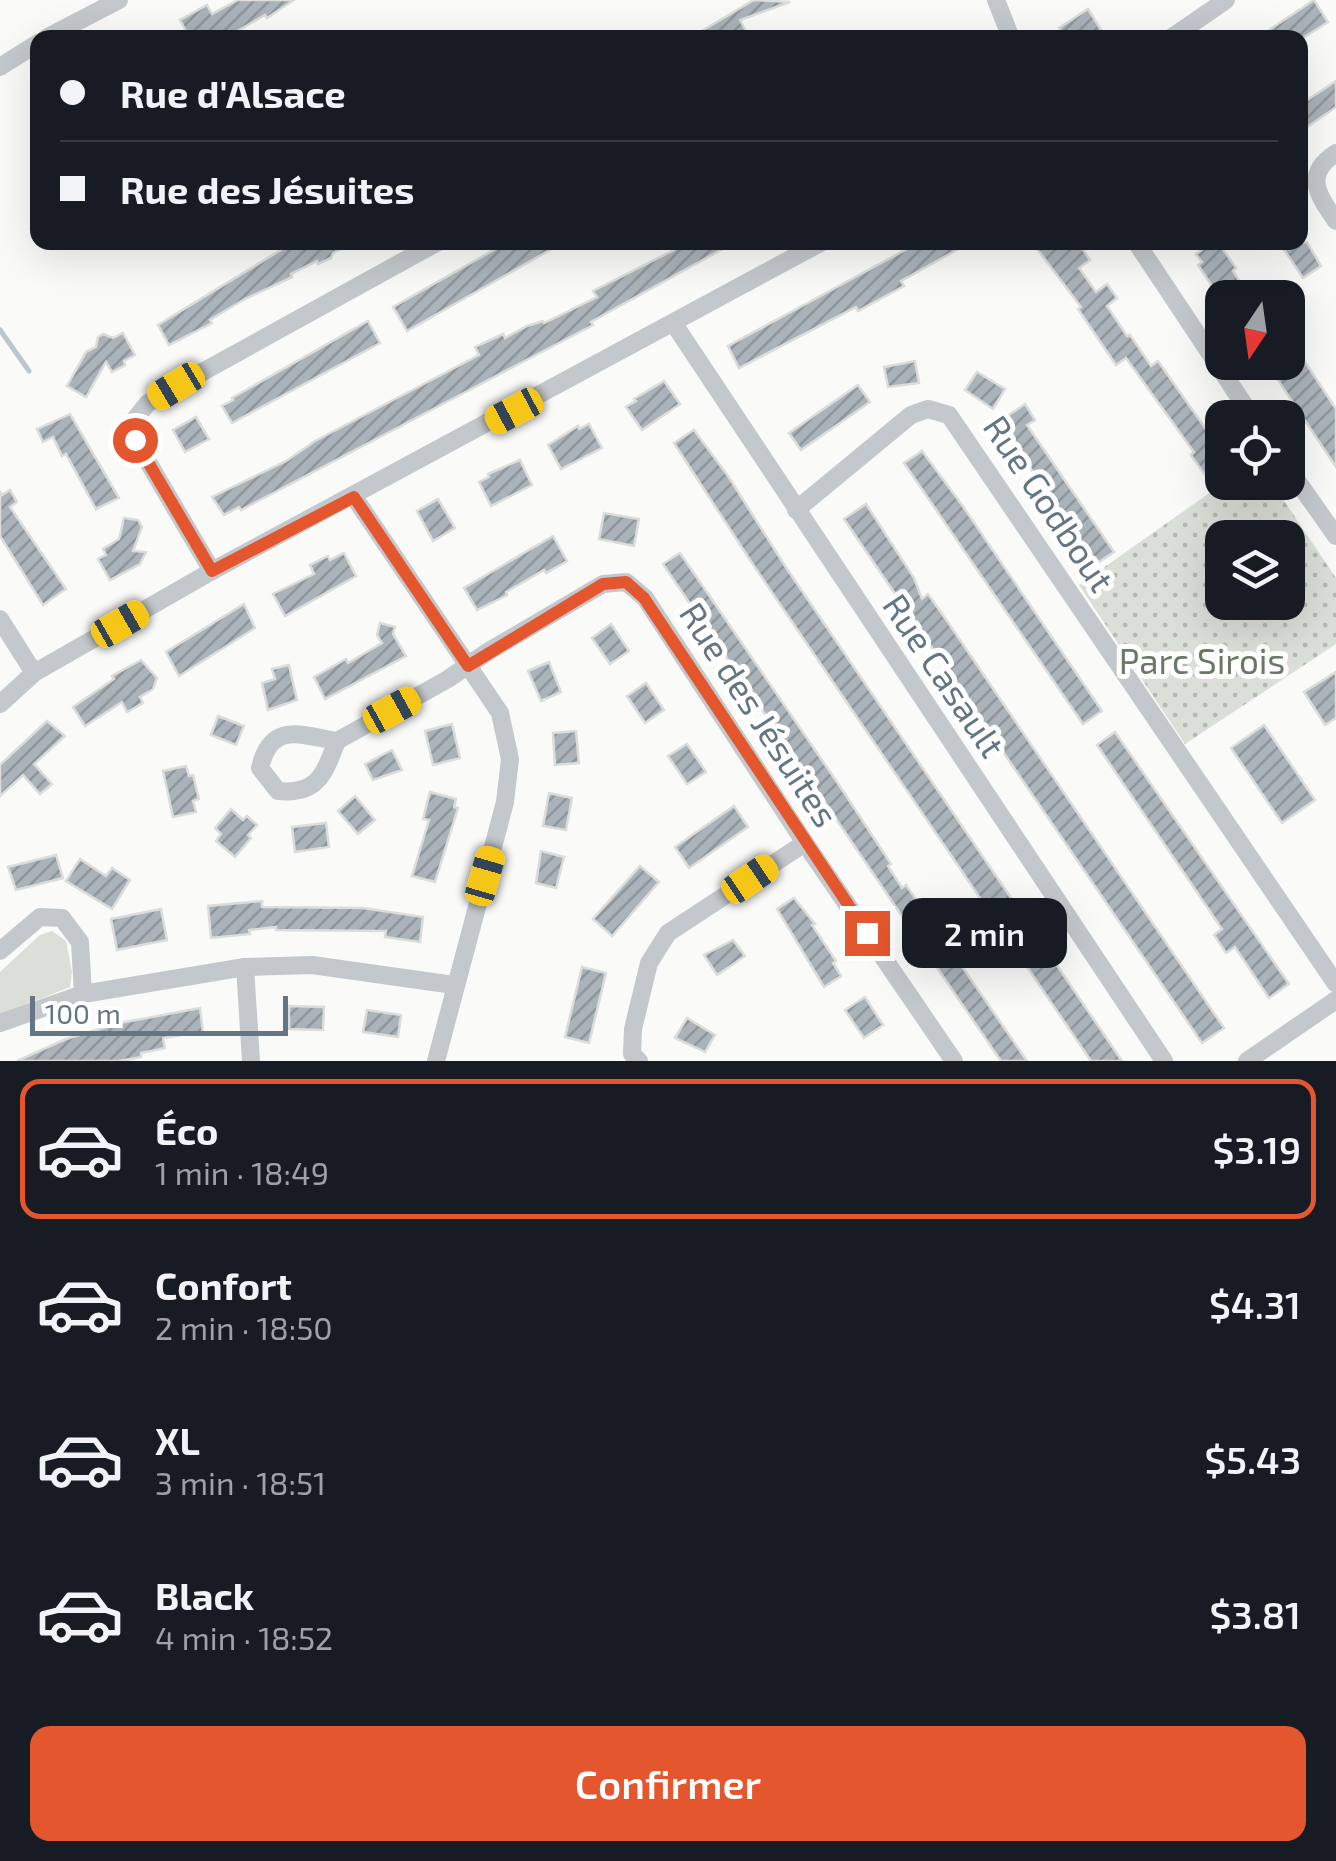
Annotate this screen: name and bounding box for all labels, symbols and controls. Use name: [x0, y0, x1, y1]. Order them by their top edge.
text: Rue d'Alsace: [120, 70, 346, 116]
text: Rue des Jésuites: [120, 166, 414, 212]
north arrow: [1205, 280, 1305, 380]
map controls: [1205, 280, 1305, 620]
car: [143, 358, 209, 414]
car: [480, 384, 548, 438]
button: locate: [1205, 400, 1305, 500]
street label: Rue Godbout: [976, 407, 1124, 599]
route start: [113, 418, 158, 463]
button: layers: [1205, 520, 1305, 620]
street label: Rue Casault: [875, 585, 1015, 765]
street label: Rue des Jésuites: [672, 594, 848, 834]
car: [87, 596, 153, 652]
park label: Parc Sirois: [1119, 639, 1285, 681]
car: [358, 682, 426, 738]
car: [462, 843, 508, 909]
car: [717, 850, 783, 908]
callout: 2 min: [902, 898, 1067, 968]
route end: [845, 911, 890, 956]
text: 2 min: [944, 914, 1025, 952]
scale bar: [30, 991, 288, 1036]
text: 100 m: [45, 996, 121, 1030]
icon: car: [35, 1104, 125, 1194]
text: Éco: [155, 1107, 218, 1153]
text: $3.19: [1212, 1126, 1301, 1172]
text: 1 min · 18:49: [155, 1153, 329, 1191]
icon: car: [35, 1259, 125, 1349]
text: Confort: [155, 1262, 292, 1308]
text: $4.31: [1209, 1281, 1301, 1327]
text: 2 min · 18:50: [155, 1308, 333, 1346]
icon: car: [35, 1414, 125, 1504]
text: XL: [155, 1417, 200, 1463]
text: $5.43: [1204, 1436, 1301, 1482]
text: 3 min · 18:51: [155, 1463, 326, 1501]
icon: car: [35, 1569, 125, 1659]
text: Black: [155, 1572, 254, 1618]
text: $3.81: [1210, 1591, 1301, 1637]
text: 4 min · 18:52: [155, 1618, 333, 1656]
button: Confirmer: [30, 1726, 1306, 1841]

